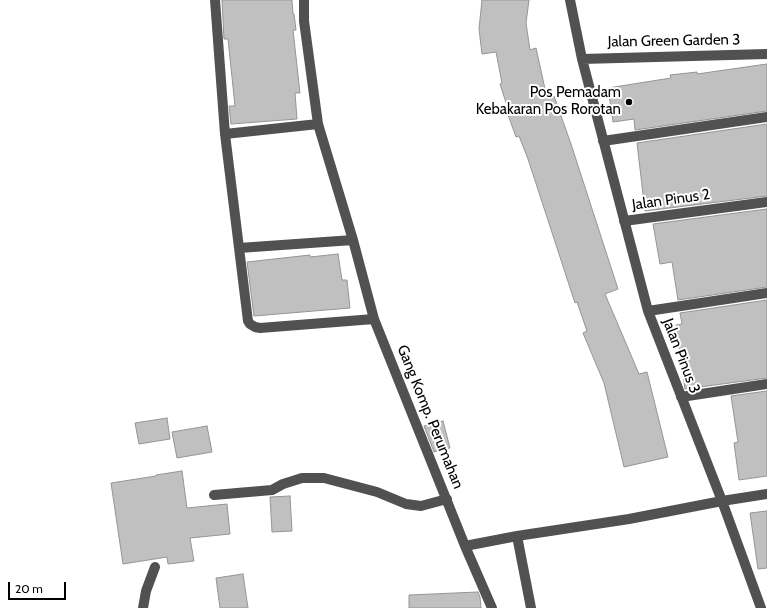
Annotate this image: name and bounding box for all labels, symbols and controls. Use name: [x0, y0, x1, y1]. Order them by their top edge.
street label: Jalan Green Garden 3: [607, 31, 741, 51]
place label: Pos Pemadam Kebakaran Pos Rorotan: [476, 84, 621, 119]
marker: Pos Pemadam Kebakaran Pos Rorotan: [624, 97, 634, 107]
street label: Jalan Pinus 2: [631, 186, 711, 214]
street label: Jalan Pinus 3: [658, 316, 704, 396]
street label: Gang Komp. Perumahan: [393, 342, 467, 492]
scale bar: [10, 574, 68, 600]
text: 20 m: [15, 581, 43, 596]

